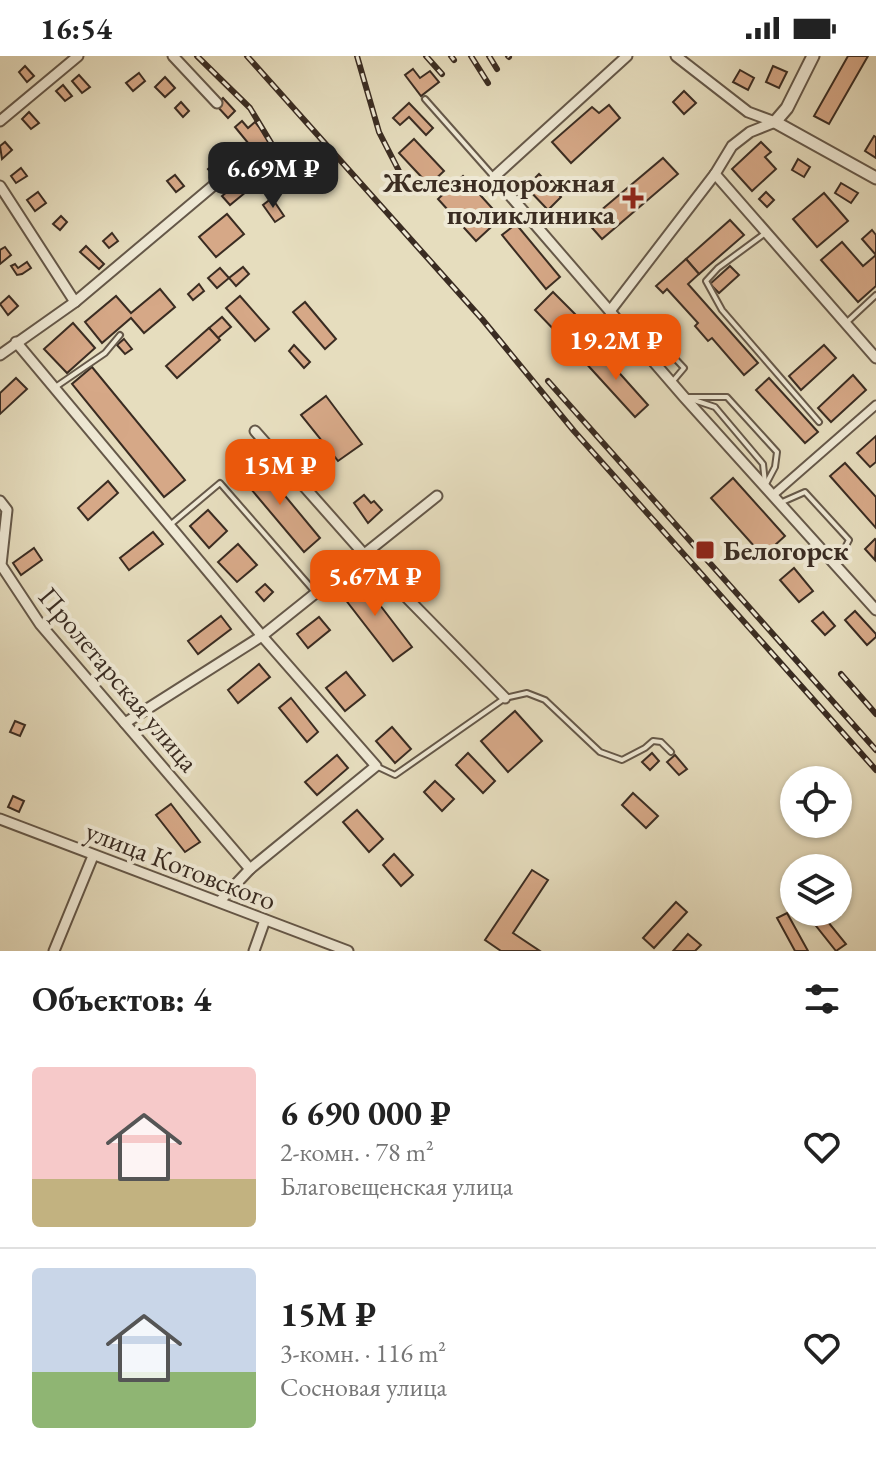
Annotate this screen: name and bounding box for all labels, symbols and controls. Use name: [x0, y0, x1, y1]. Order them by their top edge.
text: 16:54: [40, 9, 112, 48]
pin: 6.69M ₽: [199, 142, 347, 210]
text: 6.69M ₽: [226, 151, 320, 185]
place label: Железнодорожная поликлиника: [382, 164, 616, 232]
marker: Железнодорожная поликлиника: [622, 187, 644, 209]
pin: 19.2M ₽: [542, 314, 690, 382]
text: 19.2M ₽: [569, 323, 663, 357]
pin: 15M ₽: [224, 439, 336, 507]
text: 15M ₽: [243, 448, 317, 482]
place label: Белогорск: [723, 532, 849, 568]
marker: Белогорск: [694, 539, 716, 561]
pin: 5.67M ₽: [301, 550, 449, 618]
text: 5.67M ₽: [328, 559, 422, 593]
street label: Пролетарская улица: [31, 579, 208, 780]
map controls: [780, 766, 852, 926]
button: locate: [780, 766, 852, 838]
street label: улица Котовского: [81, 812, 281, 918]
button: layers: [780, 854, 852, 926]
text: Объектов: 4: [32, 977, 211, 1021]
icon: filters: [800, 977, 844, 1021]
text: 6 690 000 ₽: [280, 1091, 451, 1135]
icon: home: [96, 1099, 192, 1195]
icon: heart: [800, 1125, 844, 1169]
text: 2-комн. · 78 m²: [280, 1135, 434, 1169]
text: Благовещенская улица: [280, 1169, 513, 1203]
text: 15M ₽: [280, 1292, 376, 1336]
icon: home: [96, 1300, 192, 1396]
icon: heart: [800, 1326, 844, 1370]
text: 3-комн. · 116 m²: [280, 1336, 446, 1370]
text: Сосновая улица: [280, 1370, 447, 1404]

